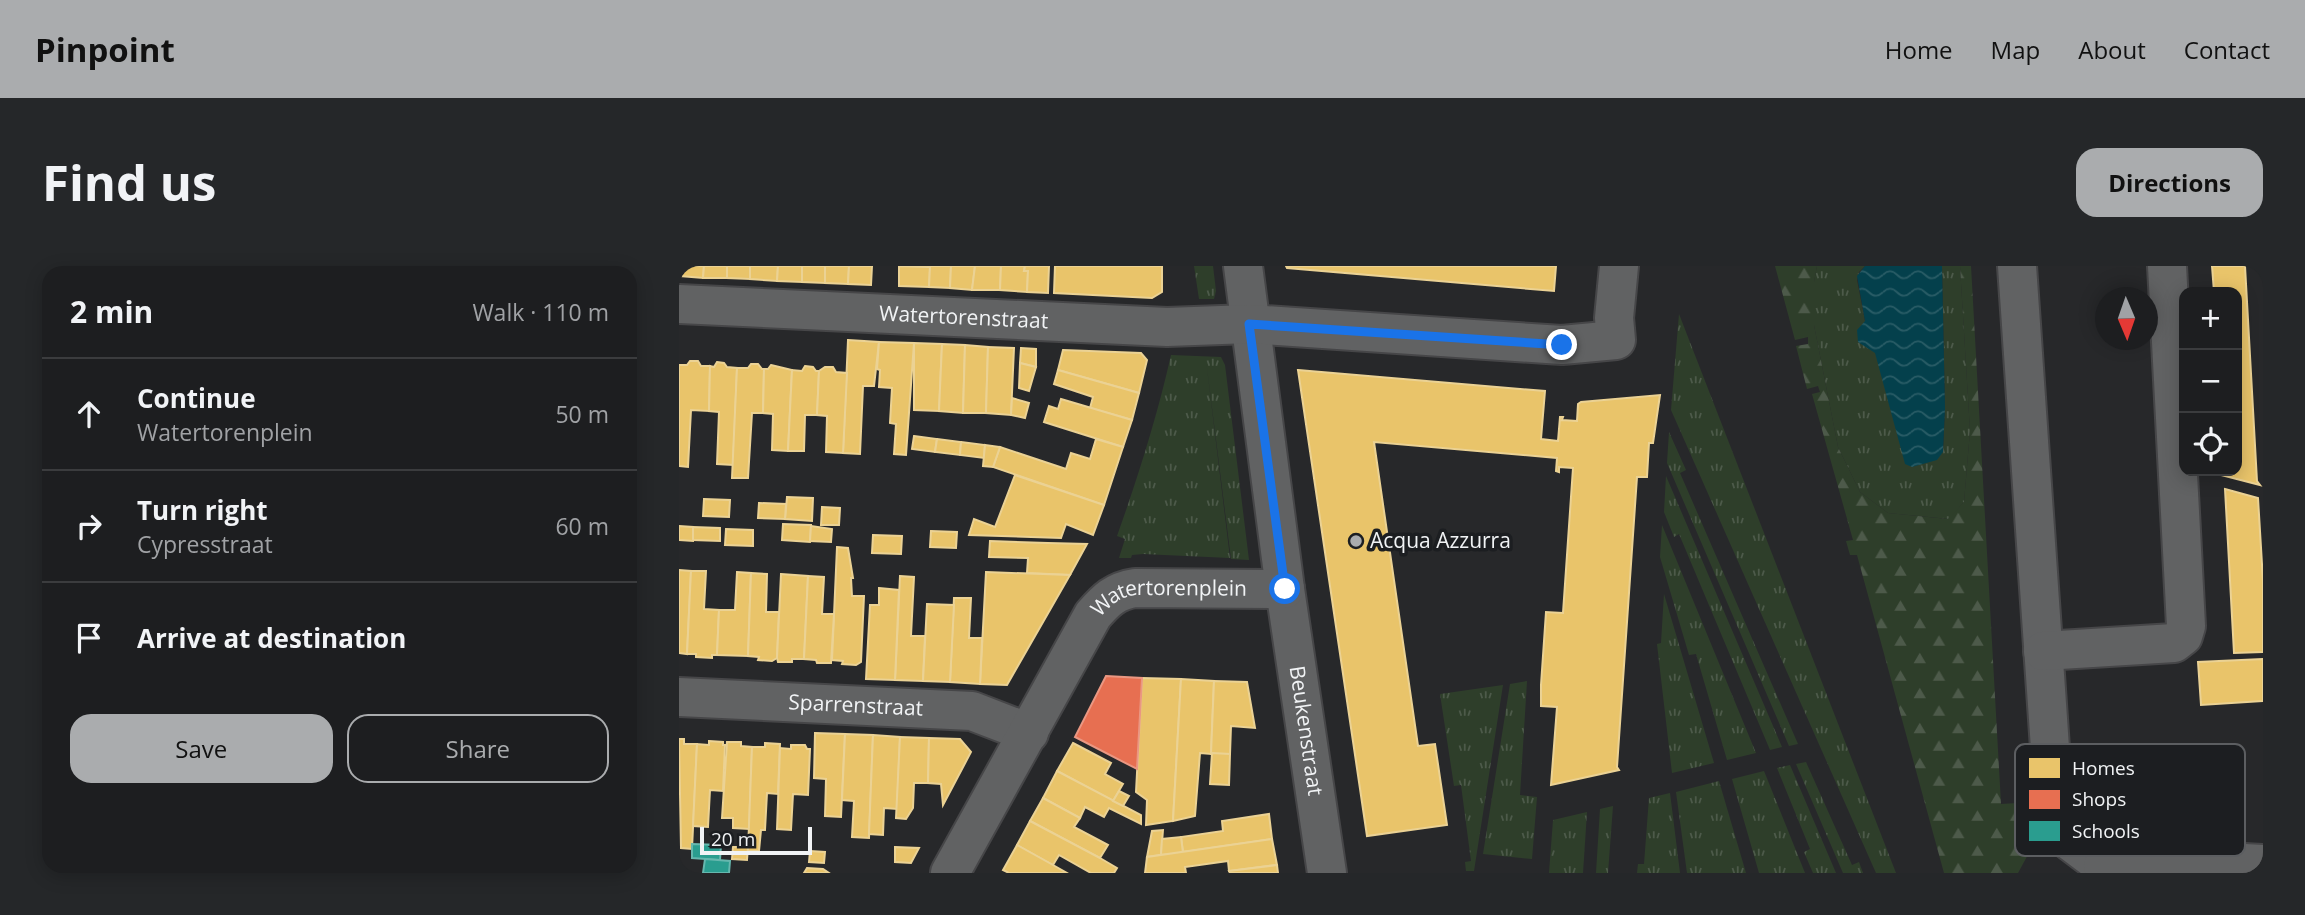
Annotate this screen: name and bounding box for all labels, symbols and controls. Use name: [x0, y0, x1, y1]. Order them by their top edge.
text: Pinpoint: [35, 27, 175, 72]
text: Home: [1885, 33, 1953, 66]
text: Map: [1991, 33, 2040, 66]
text: About: [2078, 33, 2146, 66]
text: Contact: [2184, 33, 2270, 66]
button: Directions: [2076, 148, 2263, 217]
text: Find us: [42, 149, 216, 215]
north arrow: [2095, 287, 2158, 350]
map controls: [2179, 287, 2242, 476]
button: +: [2179, 287, 2242, 350]
text: 2 min: [70, 291, 153, 332]
text: Walk · 110 m: [472, 296, 609, 328]
street label: Watertorenstraat: [879, 298, 1049, 334]
route end: [1546, 329, 1577, 360]
button: −: [2179, 350, 2242, 413]
text: Continue: [137, 380, 256, 416]
icon: ahead: [70, 395, 108, 433]
text: 50 m: [555, 398, 609, 430]
button: locate: [2179, 413, 2242, 476]
text: Watertorenplein: [137, 416, 313, 448]
text: Turn right: [137, 492, 268, 528]
icon: right: [70, 507, 108, 545]
text: 60 m: [555, 510, 609, 542]
place label: Acqua Azzurra: [1370, 526, 1511, 554]
text: Cypresstraat: [137, 528, 273, 560]
marker: Acqua Azzurra: [1348, 533, 1364, 549]
street label: Watertorenplein: [1084, 573, 1247, 622]
route start: [1269, 573, 1300, 604]
icon: arrive: [70, 619, 108, 657]
text: Arrive at destination: [137, 620, 406, 656]
street label: Beukenstraat: [1284, 664, 1330, 797]
street label: Sparrenstraat: [788, 687, 924, 722]
button: Save: [70, 714, 333, 783]
button: Share: [347, 714, 609, 783]
legend: [2015, 744, 2245, 856]
text: Homes: [2072, 755, 2135, 781]
text: Shops: [2072, 786, 2126, 812]
text: Schools: [2072, 818, 2140, 844]
scale bar: [700, 824, 812, 856]
text: 20 m: [711, 826, 755, 852]

